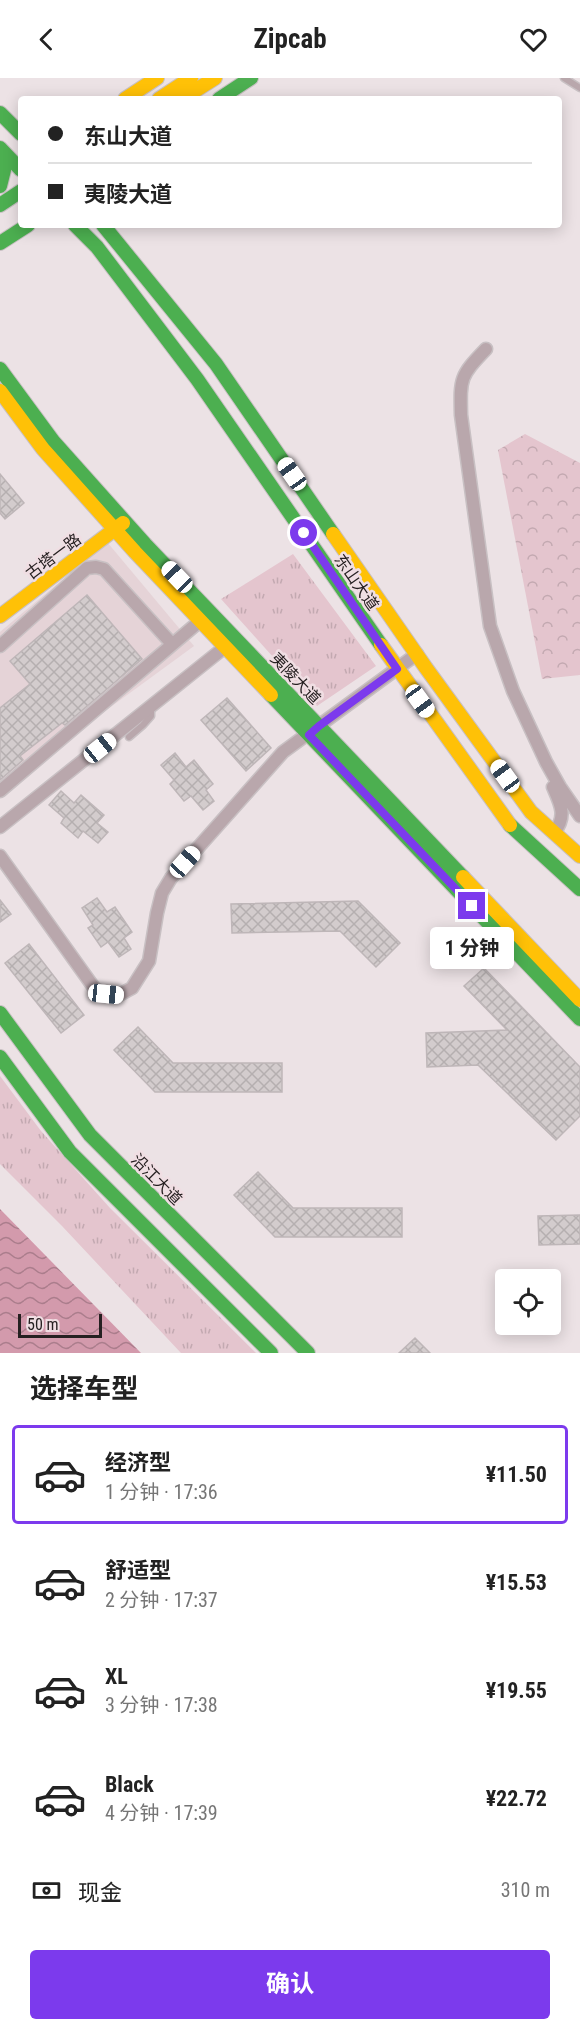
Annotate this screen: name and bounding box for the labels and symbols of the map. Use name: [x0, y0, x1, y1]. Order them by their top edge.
car: [274, 454, 310, 494]
route start: [290, 519, 317, 546]
street label: 古塔一路: [22, 530, 85, 583]
street label: 东山大道: [330, 551, 383, 614]
car: [158, 558, 196, 596]
street label: 夷陵大道: [267, 649, 325, 708]
car: [402, 681, 438, 721]
car: [80, 730, 120, 766]
car: [487, 756, 523, 796]
car: [166, 843, 204, 881]
route end: [458, 892, 485, 919]
callout: 1 分钟: [430, 927, 514, 969]
car: [87, 983, 125, 1005]
street label: 沿江大道: [127, 1150, 186, 1209]
scale bar: [18, 1311, 102, 1338]

